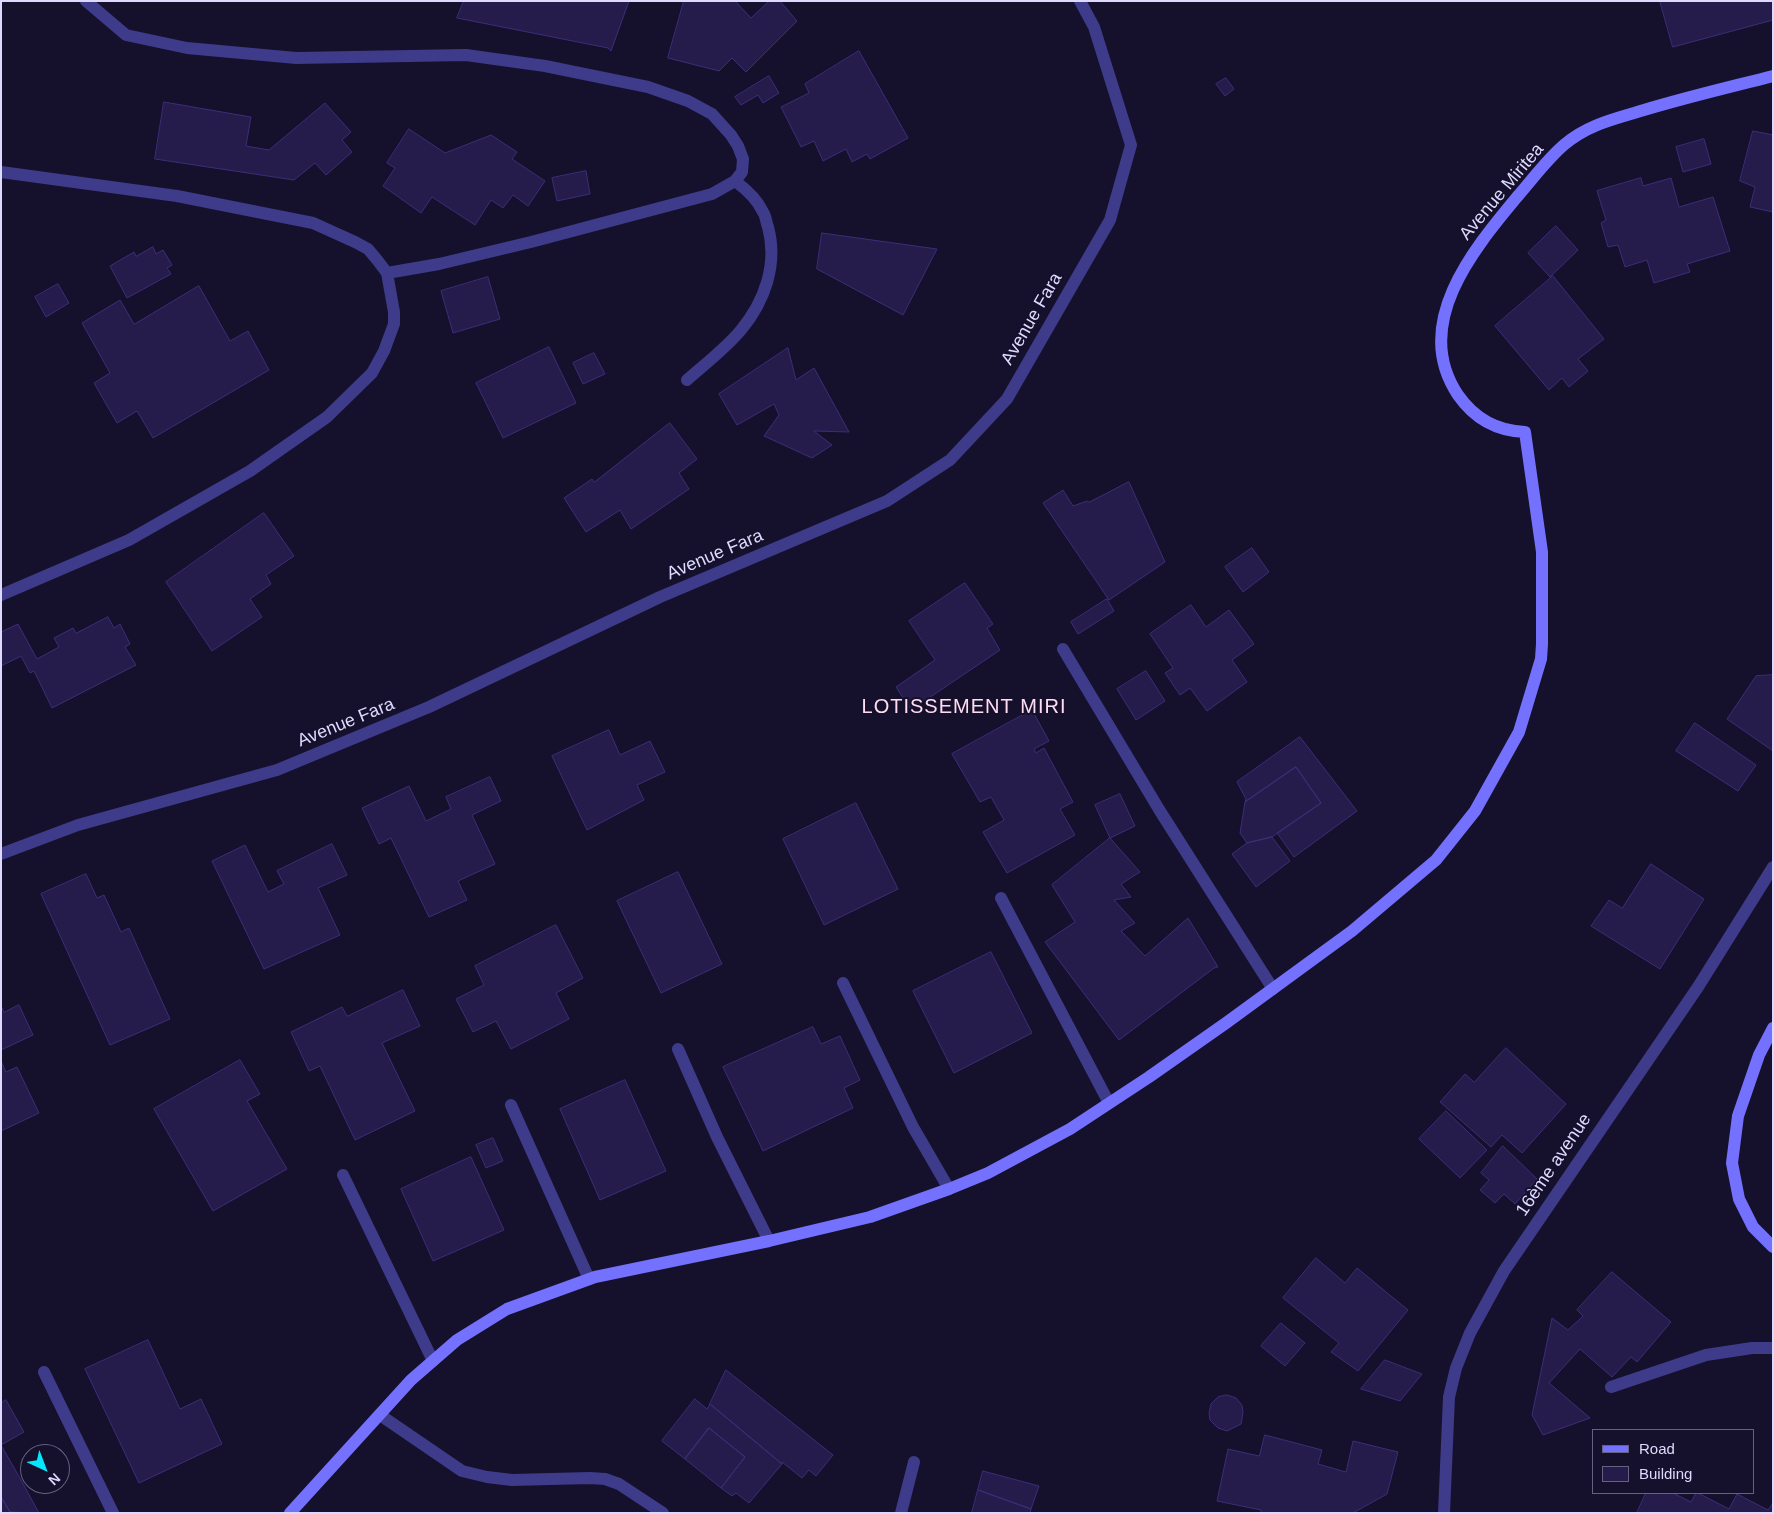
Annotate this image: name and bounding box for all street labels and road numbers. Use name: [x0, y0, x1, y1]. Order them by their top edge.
street label: Avenue Miritea: [1455, 139, 1549, 245]
street label: Avenue Fara: [997, 269, 1067, 369]
street label: Avenue Fara: [663, 525, 767, 585]
street label: Avenue Fara: [294, 694, 398, 752]
street label: 16ème avenue: [1512, 1110, 1596, 1220]

